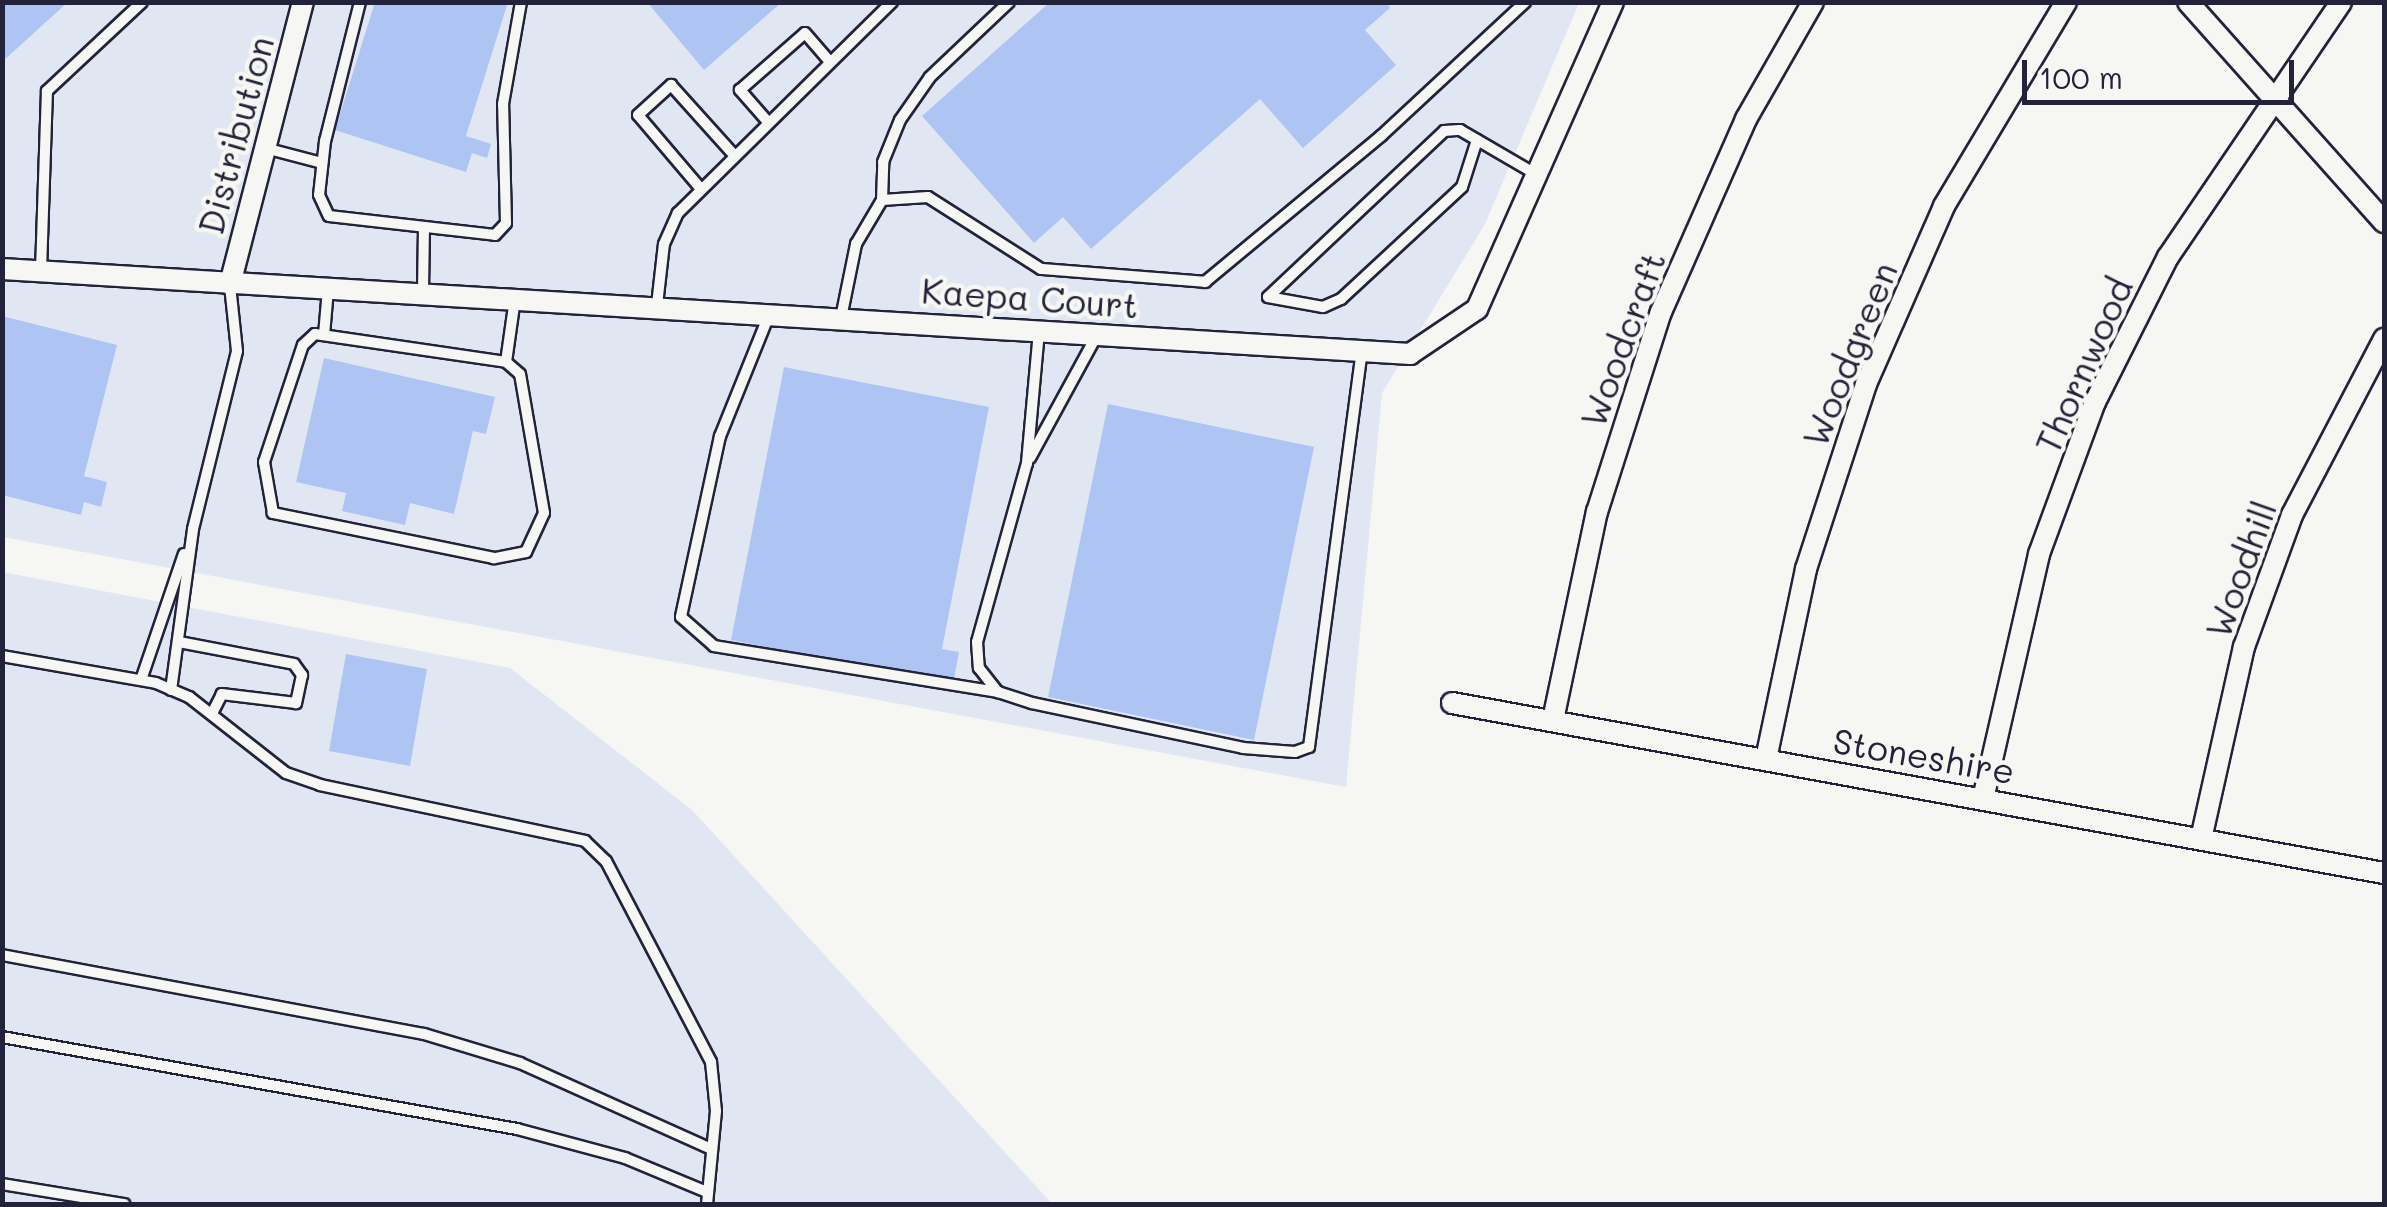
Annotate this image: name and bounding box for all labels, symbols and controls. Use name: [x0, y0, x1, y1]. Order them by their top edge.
street label: Distribution: [188, 31, 282, 239]
scale bar: [2027, 40, 2300, 102]
text: 100 m: [2039, 57, 2123, 97]
street label: Woodcraft: [1571, 246, 1673, 432]
street label: Woodgreen: [1793, 256, 1905, 452]
street label: Kaepa Court: [920, 268, 1140, 326]
street label: Thornwood: [2026, 271, 2140, 459]
street label: Woodhill: [2196, 495, 2284, 643]
street label: Stoneshire: [1830, 718, 2018, 792]

